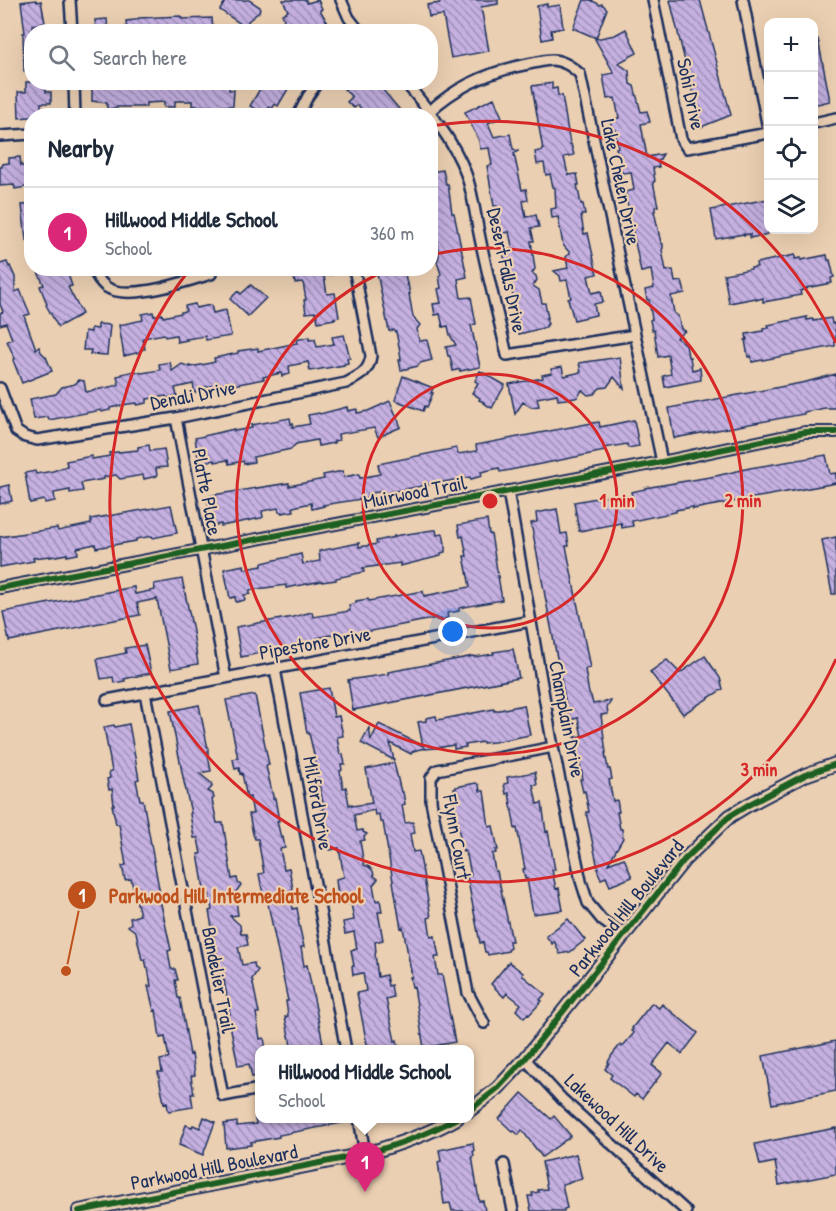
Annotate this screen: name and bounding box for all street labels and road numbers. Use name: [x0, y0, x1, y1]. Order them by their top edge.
street label: Sohi Drive: [671, 56, 712, 132]
street label: Lake Chelen Drive: [595, 116, 648, 247]
street label: Desert Falls Drive: [481, 205, 534, 334]
street label: Denali Drive: [148, 373, 238, 416]
street label: Platte Place: [186, 446, 229, 538]
street label: Muirwood Trail: [361, 468, 469, 515]
street label: Pipestone Drive: [257, 619, 373, 666]
street label: Champlain Drive: [543, 658, 592, 780]
street label: Milford Drive: [297, 754, 340, 852]
street label: Flynn Court: [437, 791, 478, 882]
street label: Parkwood Hill Boulevard: [562, 833, 689, 982]
street label: Bandelier Trail: [196, 925, 243, 1036]
street label: Lakewood Hill Drive: [559, 1067, 676, 1178]
street label: Parkwood Hill Boulevard: [128, 1137, 300, 1196]

